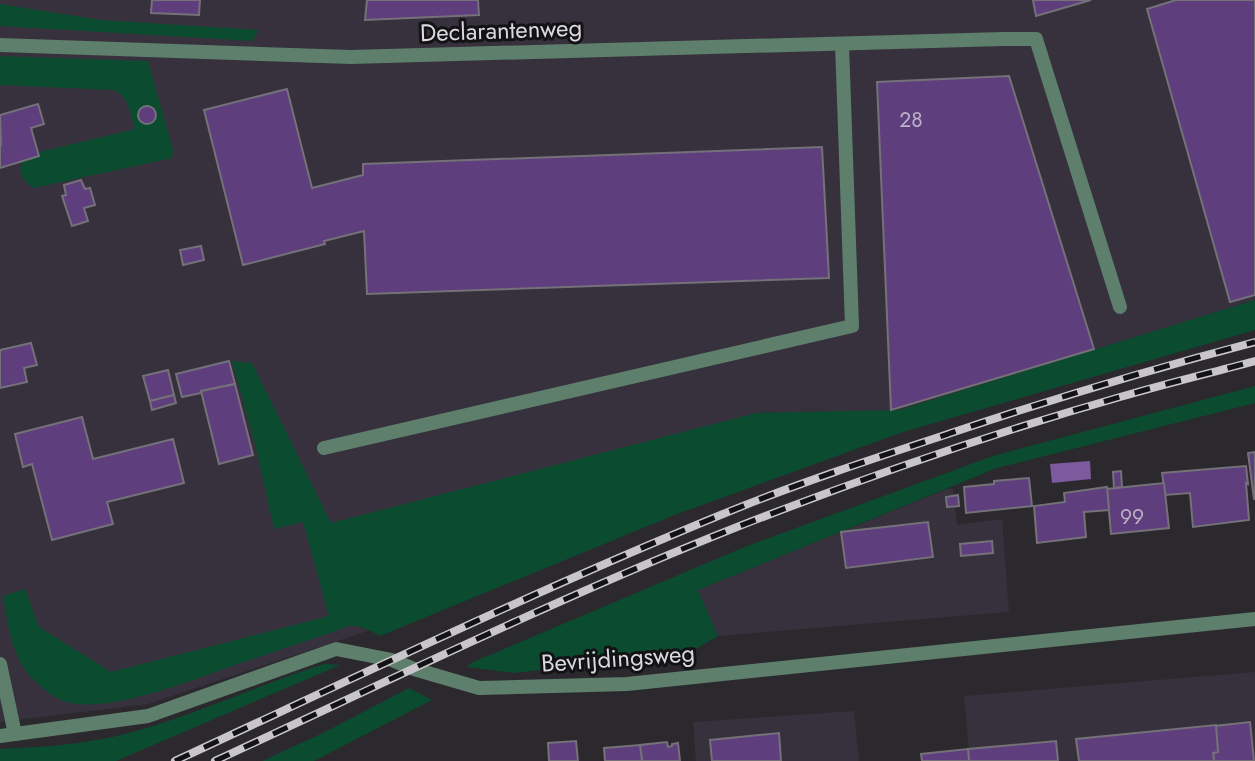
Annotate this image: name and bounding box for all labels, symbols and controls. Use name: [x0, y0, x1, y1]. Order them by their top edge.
street label: Declarantenweg: [419, 10, 583, 50]
house number: 28: [899, 105, 923, 135]
house number: 99: [1120, 502, 1144, 532]
street label: Bevrijdingsweg: [540, 635, 696, 681]

